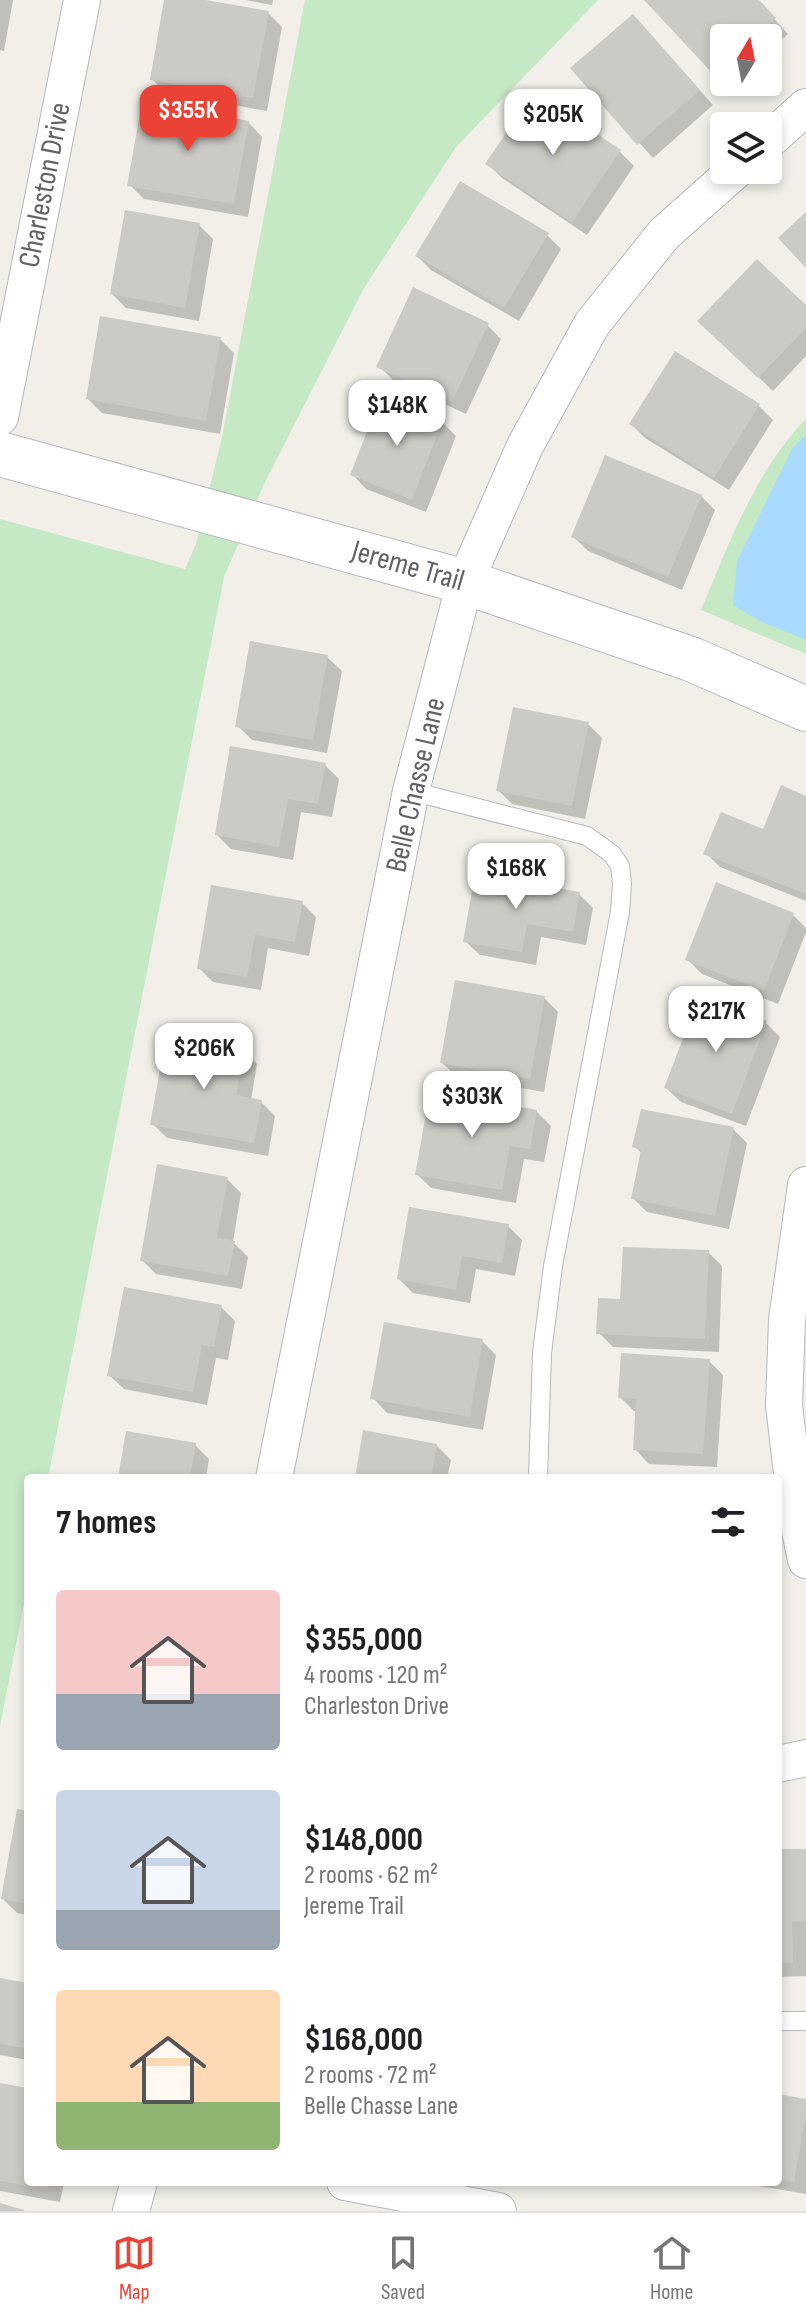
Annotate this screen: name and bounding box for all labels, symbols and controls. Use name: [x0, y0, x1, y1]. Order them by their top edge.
north arrow: [710, 24, 782, 96]
map controls: [710, 24, 782, 184]
pin: $355K: [132, 85, 244, 153]
pin: $205K: [497, 89, 609, 157]
text: $355K: [158, 95, 218, 126]
street label: Charleston Drive: [11, 99, 79, 271]
text: $205K: [522, 99, 584, 130]
button: layers: [710, 112, 782, 184]
pin: $148K: [341, 380, 453, 448]
text: $148K: [367, 390, 427, 421]
street label: Jereme Trail: [347, 533, 468, 599]
street label: Belle Chasse Lane: [378, 694, 454, 876]
pin: $168K: [460, 843, 572, 911]
text: $168K: [486, 853, 546, 884]
pin: $217K: [660, 986, 772, 1054]
text: $217K: [686, 996, 746, 1027]
pin: $206K: [148, 1023, 260, 1091]
text: $206K: [173, 1033, 235, 1064]
pin: $303K: [416, 1071, 528, 1139]
text: $303K: [441, 1081, 503, 1112]
icon: filters: [706, 1500, 750, 1544]
text: 7 homes: [56, 1502, 156, 1543]
text: $355,000: [304, 1619, 423, 1660]
icon: home: [120, 1622, 216, 1718]
text: 4 rooms · 120 m²: [304, 1660, 448, 1691]
text: Charleston Drive: [304, 1691, 449, 1722]
text: $148,000: [304, 1819, 423, 1860]
icon: home: [120, 1822, 216, 1918]
text: 2 rooms · 62 m²: [304, 1860, 438, 1891]
text: Jereme Trail: [304, 1891, 404, 1922]
text: $168,000: [304, 2019, 423, 2060]
icon: home: [120, 2022, 216, 2118]
text: 2 rooms · 72 m²: [304, 2060, 437, 2091]
text: Belle Chasse Lane: [304, 2091, 458, 2122]
tab: Map: [112, 2231, 156, 2306]
tab: Saved: [381, 2231, 425, 2306]
tab: Home: [650, 2231, 694, 2306]

